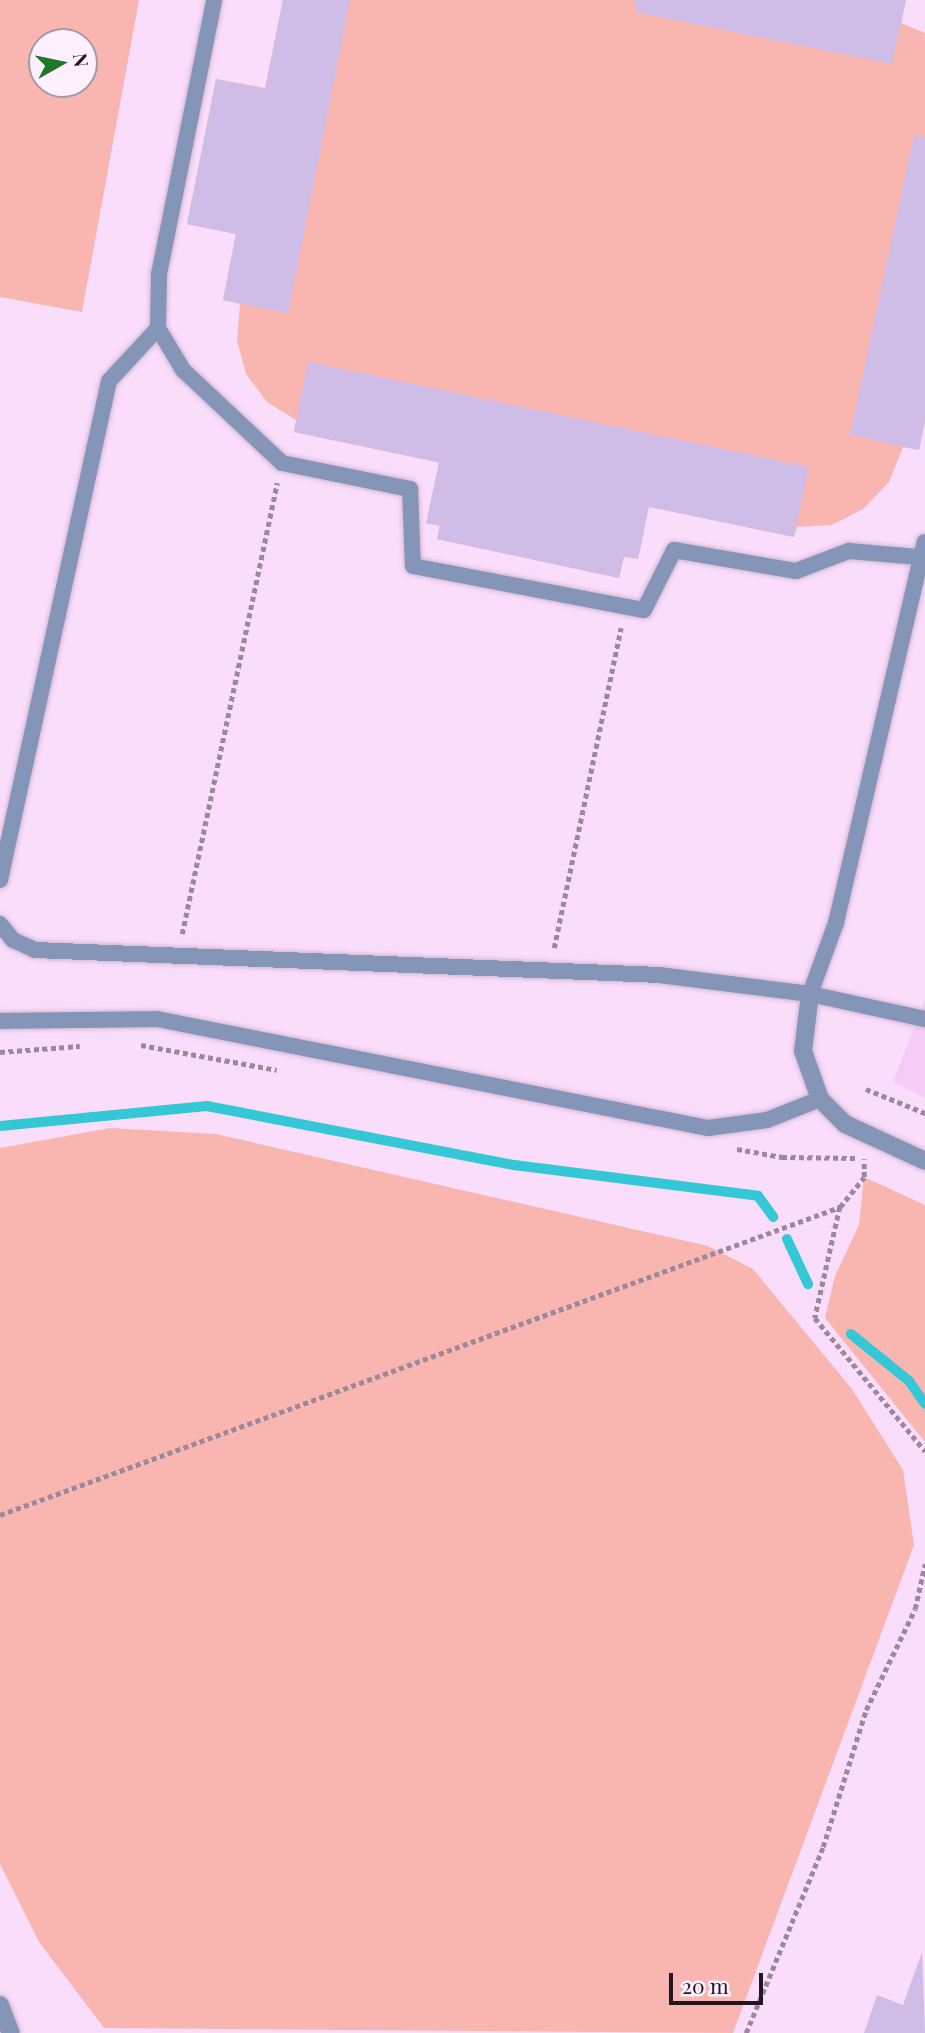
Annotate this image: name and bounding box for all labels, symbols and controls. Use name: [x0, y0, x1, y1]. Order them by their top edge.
north arrow: [28, 28, 98, 98]
text: N: [68, 51, 96, 69]
scale bar: [673, 1960, 768, 2004]
text: 20 m: [682, 1971, 729, 1999]

